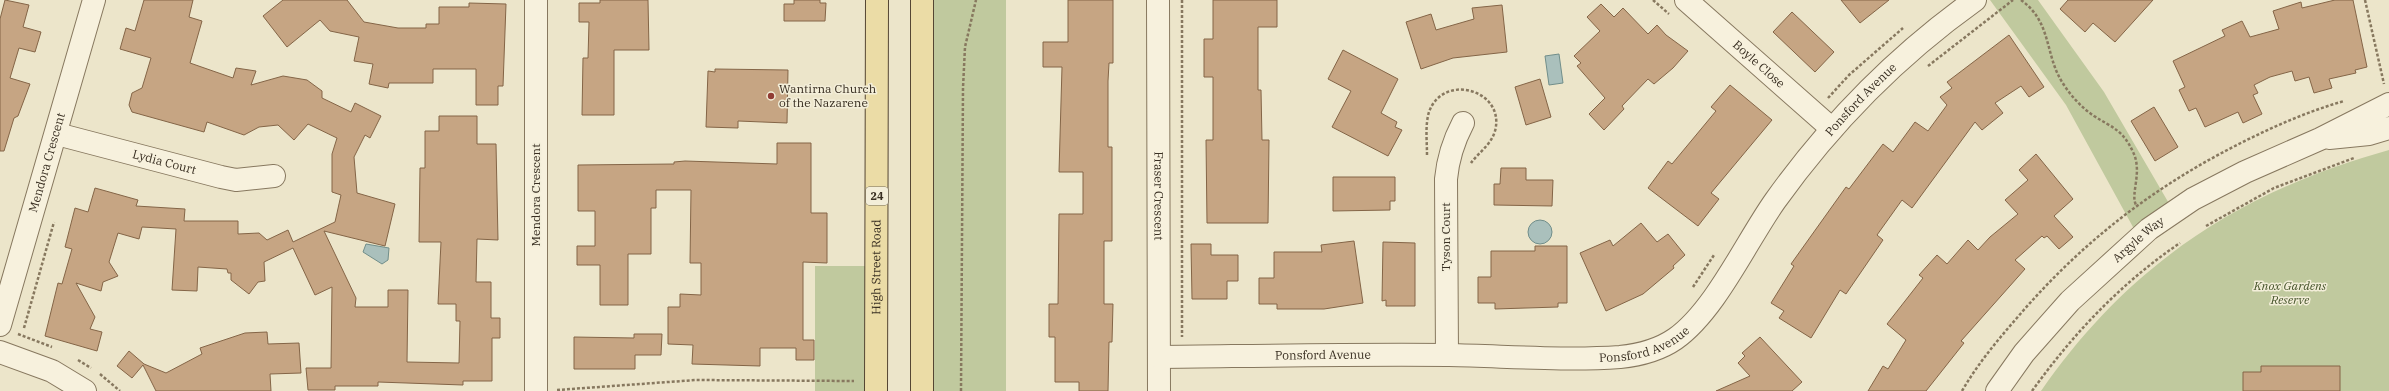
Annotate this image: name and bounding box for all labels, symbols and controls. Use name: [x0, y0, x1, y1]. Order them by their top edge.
street label: Boyle Close: [1730, 37, 1788, 91]
street label: Ponsford Avenue: [1822, 60, 1899, 139]
place label: Wantirna Church of the Nazarene: [779, 81, 877, 110]
marker: Wantirna Church of the Nazarene: [766, 91, 776, 101]
street label: Mendora Crescent: [25, 111, 68, 214]
street label: Mendora Crescent: [528, 144, 543, 246]
street label: Lydia Court: [131, 146, 198, 177]
street label: Fraser Crescent: [1151, 151, 1167, 241]
road number: 24: [866, 187, 888, 205]
street label: Tyson Court: [1438, 203, 1453, 271]
street label: Argyle Way: [2109, 213, 2167, 266]
street label: High Street Road: [868, 219, 883, 315]
park label: Knox Gardens Reserve: [2253, 278, 2327, 307]
street label: Ponsford Avenue: [1599, 323, 1692, 365]
street label: Ponsford Avenue: [1275, 347, 1371, 363]

